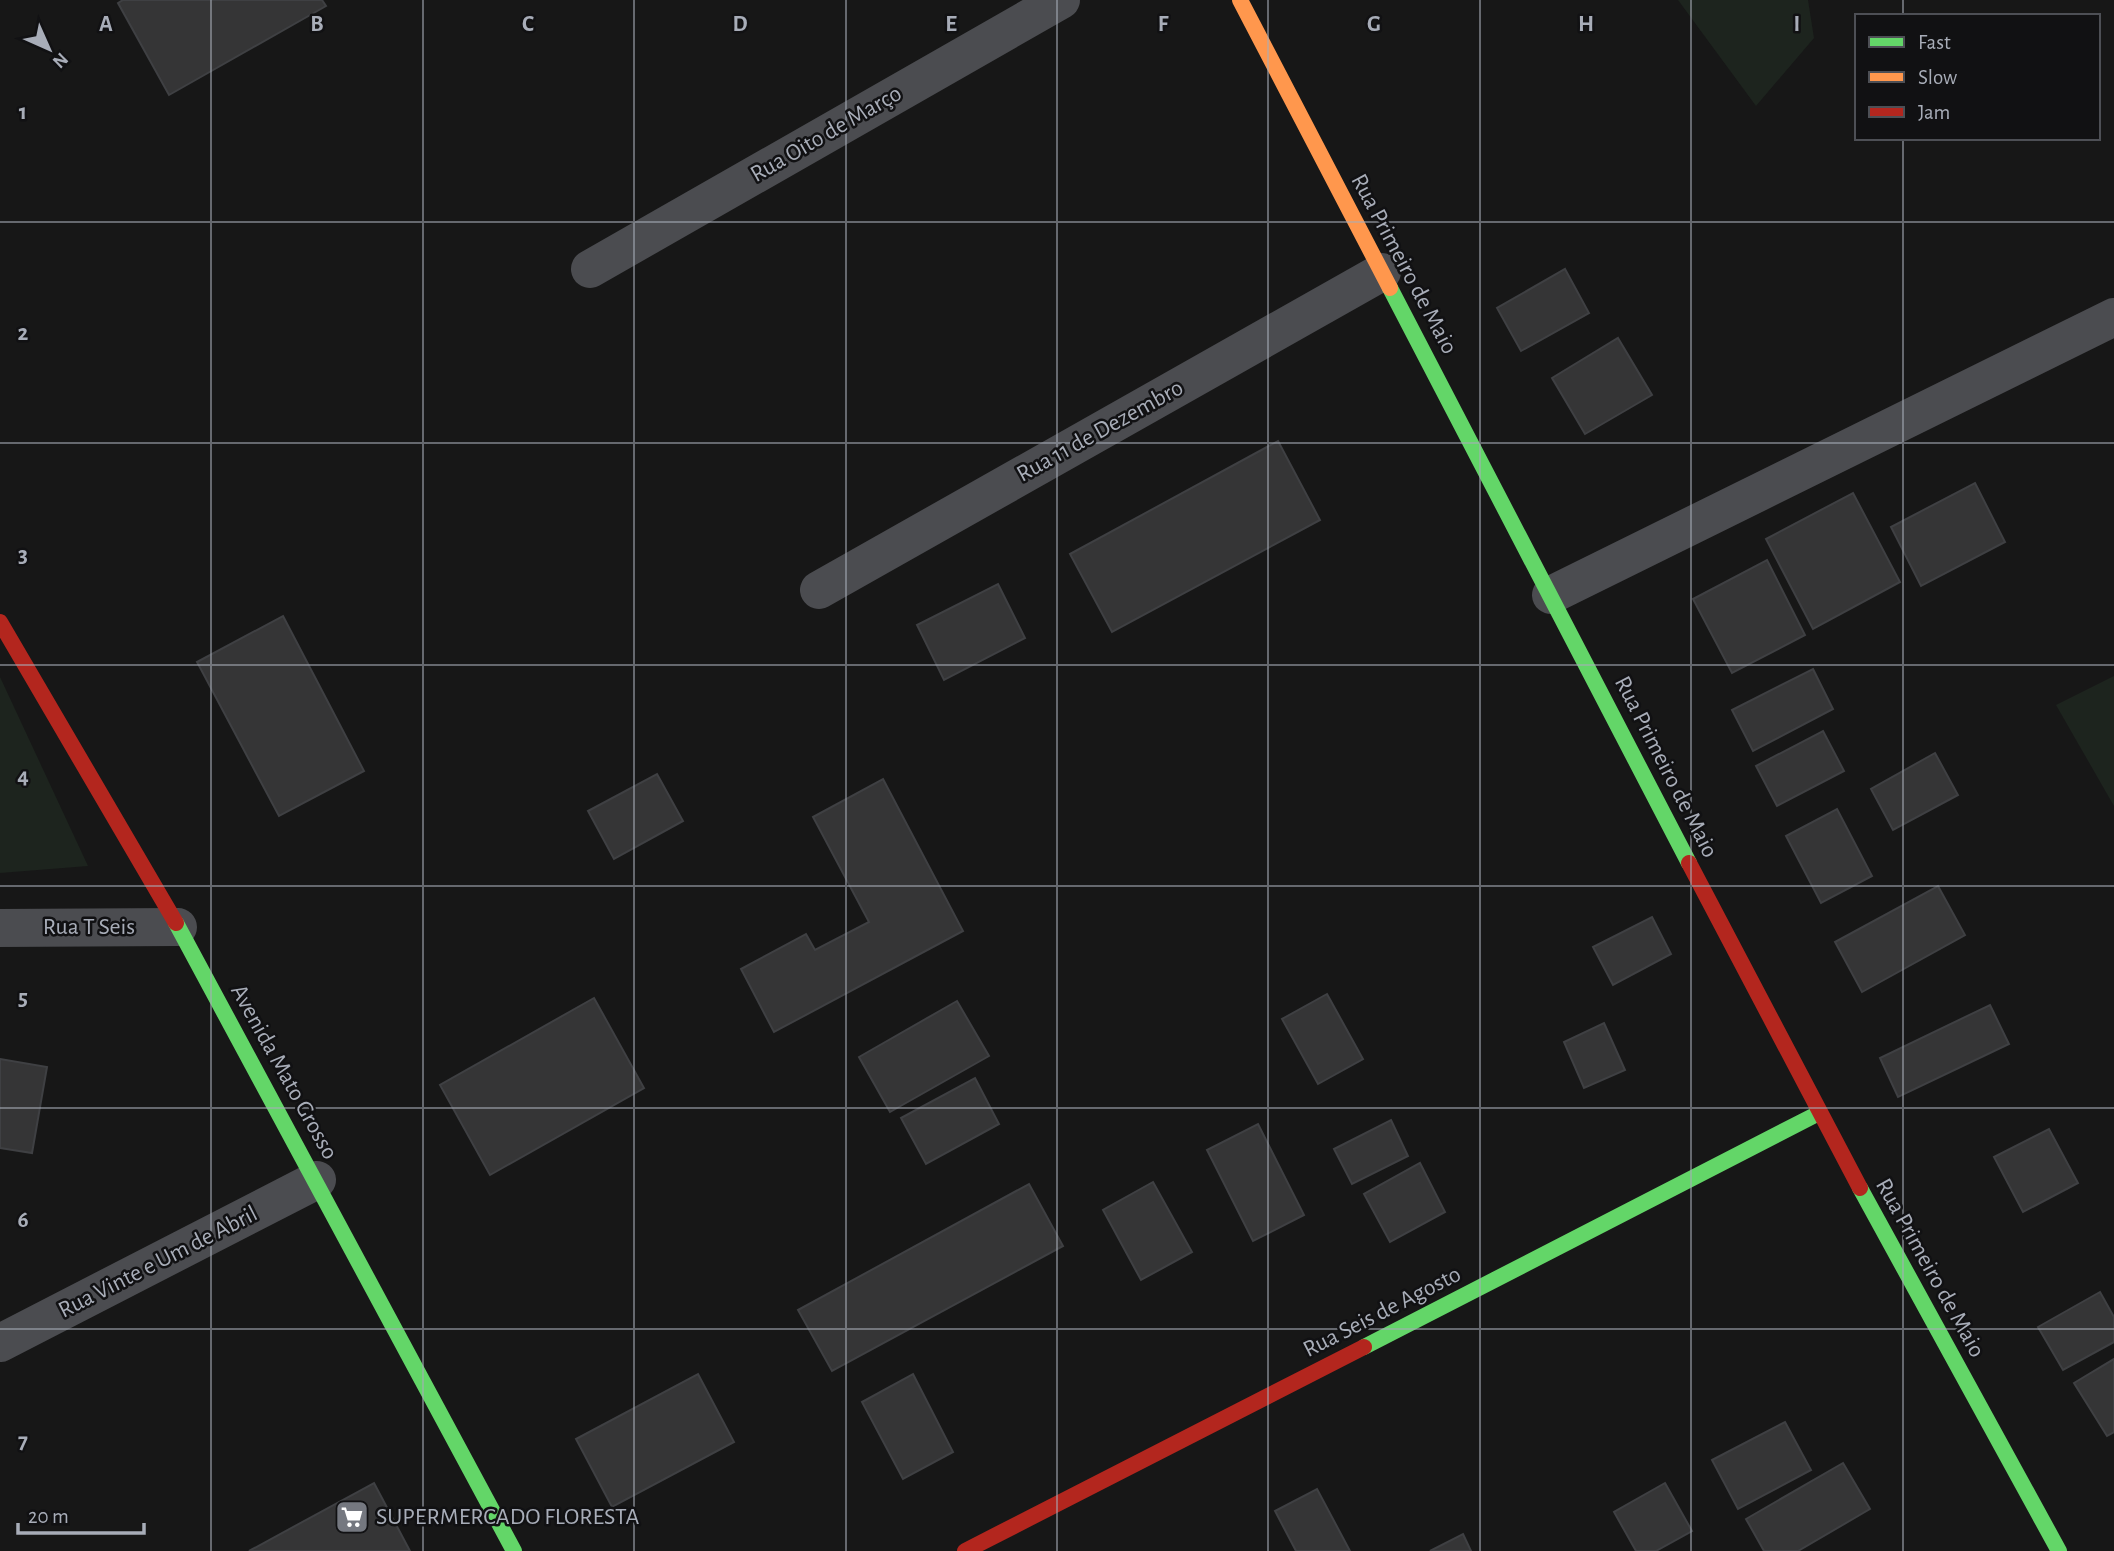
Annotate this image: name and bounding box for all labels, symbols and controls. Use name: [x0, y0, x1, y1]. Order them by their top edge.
text: A: [99, 13, 113, 36]
text: B: [310, 13, 324, 36]
text: C: [522, 13, 534, 36]
text: D: [732, 13, 748, 36]
text: E: [945, 13, 957, 36]
text: F: [1158, 13, 1169, 36]
text: G: [1367, 13, 1381, 36]
text: H: [1578, 13, 1594, 36]
text: I: [1794, 13, 1800, 36]
north arrow: [14, 14, 84, 84]
legend: [1855, 14, 2100, 140]
text: Fast: [1918, 32, 1951, 53]
text: N: [49, 49, 71, 71]
text: Slow: [1918, 67, 1957, 88]
street label: Rua Oito de Março: [746, 81, 906, 187]
text: 1: [19, 101, 27, 124]
text: Jam: [1918, 102, 1950, 123]
street label: Rua Primeiro de Maio: [1346, 170, 1462, 358]
text: 2: [18, 322, 29, 345]
street label: Rua 11 de Dezembro: [1013, 375, 1187, 487]
text: 3: [18, 544, 28, 567]
street label: Rua Primeiro de Maio: [1610, 672, 1722, 862]
text: 4: [17, 765, 29, 788]
street label: Rua T Seis: [43, 915, 135, 939]
street label: Avenida Mato Grosso: [226, 981, 342, 1163]
text: 5: [18, 987, 28, 1010]
street label: Rua Primeiro de Maio: [1871, 1175, 1989, 1361]
street label: Rua Vinte e Um de Abril: [55, 1201, 261, 1323]
text: 6: [17, 1209, 29, 1232]
street label: Rua Seis de Agosto: [1299, 1262, 1465, 1362]
text: 7: [18, 1430, 28, 1453]
scale bar: [18, 1492, 144, 1536]
supermarket icon: SUPERMERCADO FLORESTA: [333, 1498, 371, 1536]
place label: SUPERMERCADO FLORESTA: [376, 1505, 639, 1529]
text: 20 m: [28, 1506, 69, 1527]

